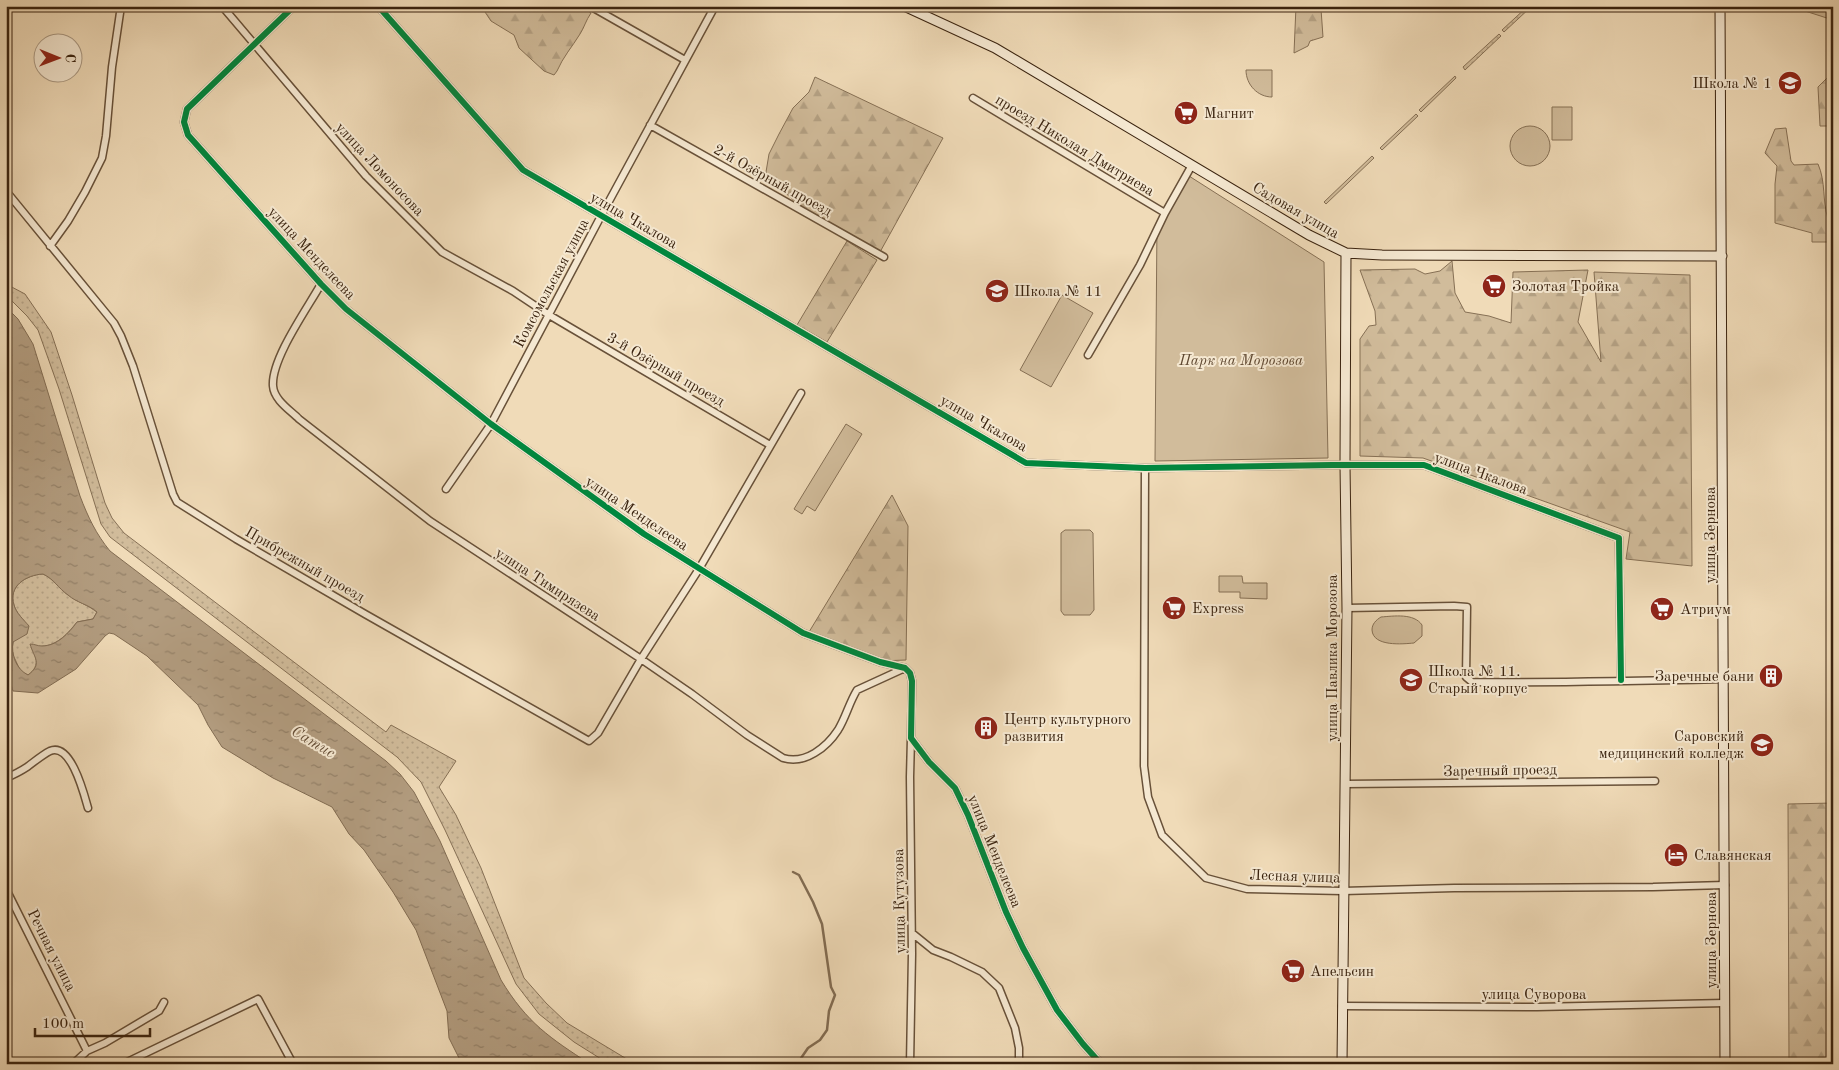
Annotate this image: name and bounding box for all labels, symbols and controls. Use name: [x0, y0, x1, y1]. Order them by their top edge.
north arrow: [32, 32, 82, 82]
text: С: [63, 53, 77, 63]
school or university icon: Школа № 1: [1777, 70, 1803, 96]
place label: Школа № 1: [1692, 77, 1772, 92]
street label: проезд Николая Дмитриева: [992, 93, 1157, 200]
supermarket icon: Магнит: [1173, 100, 1199, 126]
place label: Магнит: [1204, 107, 1254, 122]
street label: улица Ломоносова: [332, 120, 426, 220]
street label: 2-й Озёрный проезд: [711, 143, 835, 220]
street label: Садовая улица: [1249, 180, 1342, 242]
street label: улица Чкалова: [587, 190, 680, 253]
street label: улица Менделеева: [264, 205, 358, 304]
street label: Комсомольская улица: [512, 216, 593, 351]
supermarket icon: Золотая Тройка: [1481, 273, 1507, 299]
school or university icon: Школа № 11: [984, 278, 1010, 304]
place label: Золотая Тройка: [1512, 280, 1620, 295]
place label: Школа № 11: [1014, 285, 1102, 300]
street label: 3-й Озёрный проезд: [604, 331, 727, 410]
park label: Парк на Морозова: [1178, 354, 1303, 369]
street label: улица Чкалова: [937, 393, 1030, 456]
street label: улица Чкалова: [1432, 451, 1530, 498]
street label: улица Менделеева: [582, 474, 691, 554]
street label: улица Зернова: [1704, 486, 1719, 583]
street label: Прибрежный проезд: [242, 525, 367, 606]
street label: улица Тимирязева: [492, 546, 603, 625]
street label: улица Павлика Морозова: [1326, 574, 1341, 742]
supermarket icon: Express: [1161, 595, 1187, 621]
supermarket icon: Атриум: [1649, 596, 1675, 622]
place label: Express: [1192, 602, 1244, 617]
place label: Атриум: [1680, 603, 1731, 618]
building icon: Заречные бани: [1758, 663, 1784, 689]
place label: Школа № 11. Старый корпус: [1428, 665, 1528, 697]
school or university icon: Школа № 11. Старый корпус: [1398, 667, 1424, 693]
place label: Заречные бани: [1655, 670, 1754, 685]
place label: Центр культурного развития: [1004, 713, 1131, 745]
building icon: Центр культурного развития: [973, 715, 999, 741]
water label: Сатис: [288, 723, 338, 762]
place label: Саровский медицинский колледж: [1599, 730, 1744, 762]
school or university icon: Саровский медицинский колледж: [1749, 732, 1775, 758]
street label: Заречный проезд: [1443, 763, 1558, 780]
street label: улица Менделеева: [964, 793, 1023, 911]
hotel icon: Славянская: [1663, 842, 1689, 868]
street label: улица Кутузова: [892, 848, 909, 954]
place label: Славянская: [1694, 849, 1772, 864]
street label: Лесная улица: [1249, 868, 1341, 887]
street label: улица Зернова: [1705, 891, 1720, 988]
street label: Речная улица: [24, 907, 78, 995]
supermarket icon: Апельсин: [1280, 958, 1306, 984]
place label: Апельсин: [1310, 965, 1374, 980]
street label: улица Суворова: [1481, 988, 1587, 1003]
scale bar: [35, 1005, 150, 1037]
text: 100 m: [42, 1017, 84, 1032]

